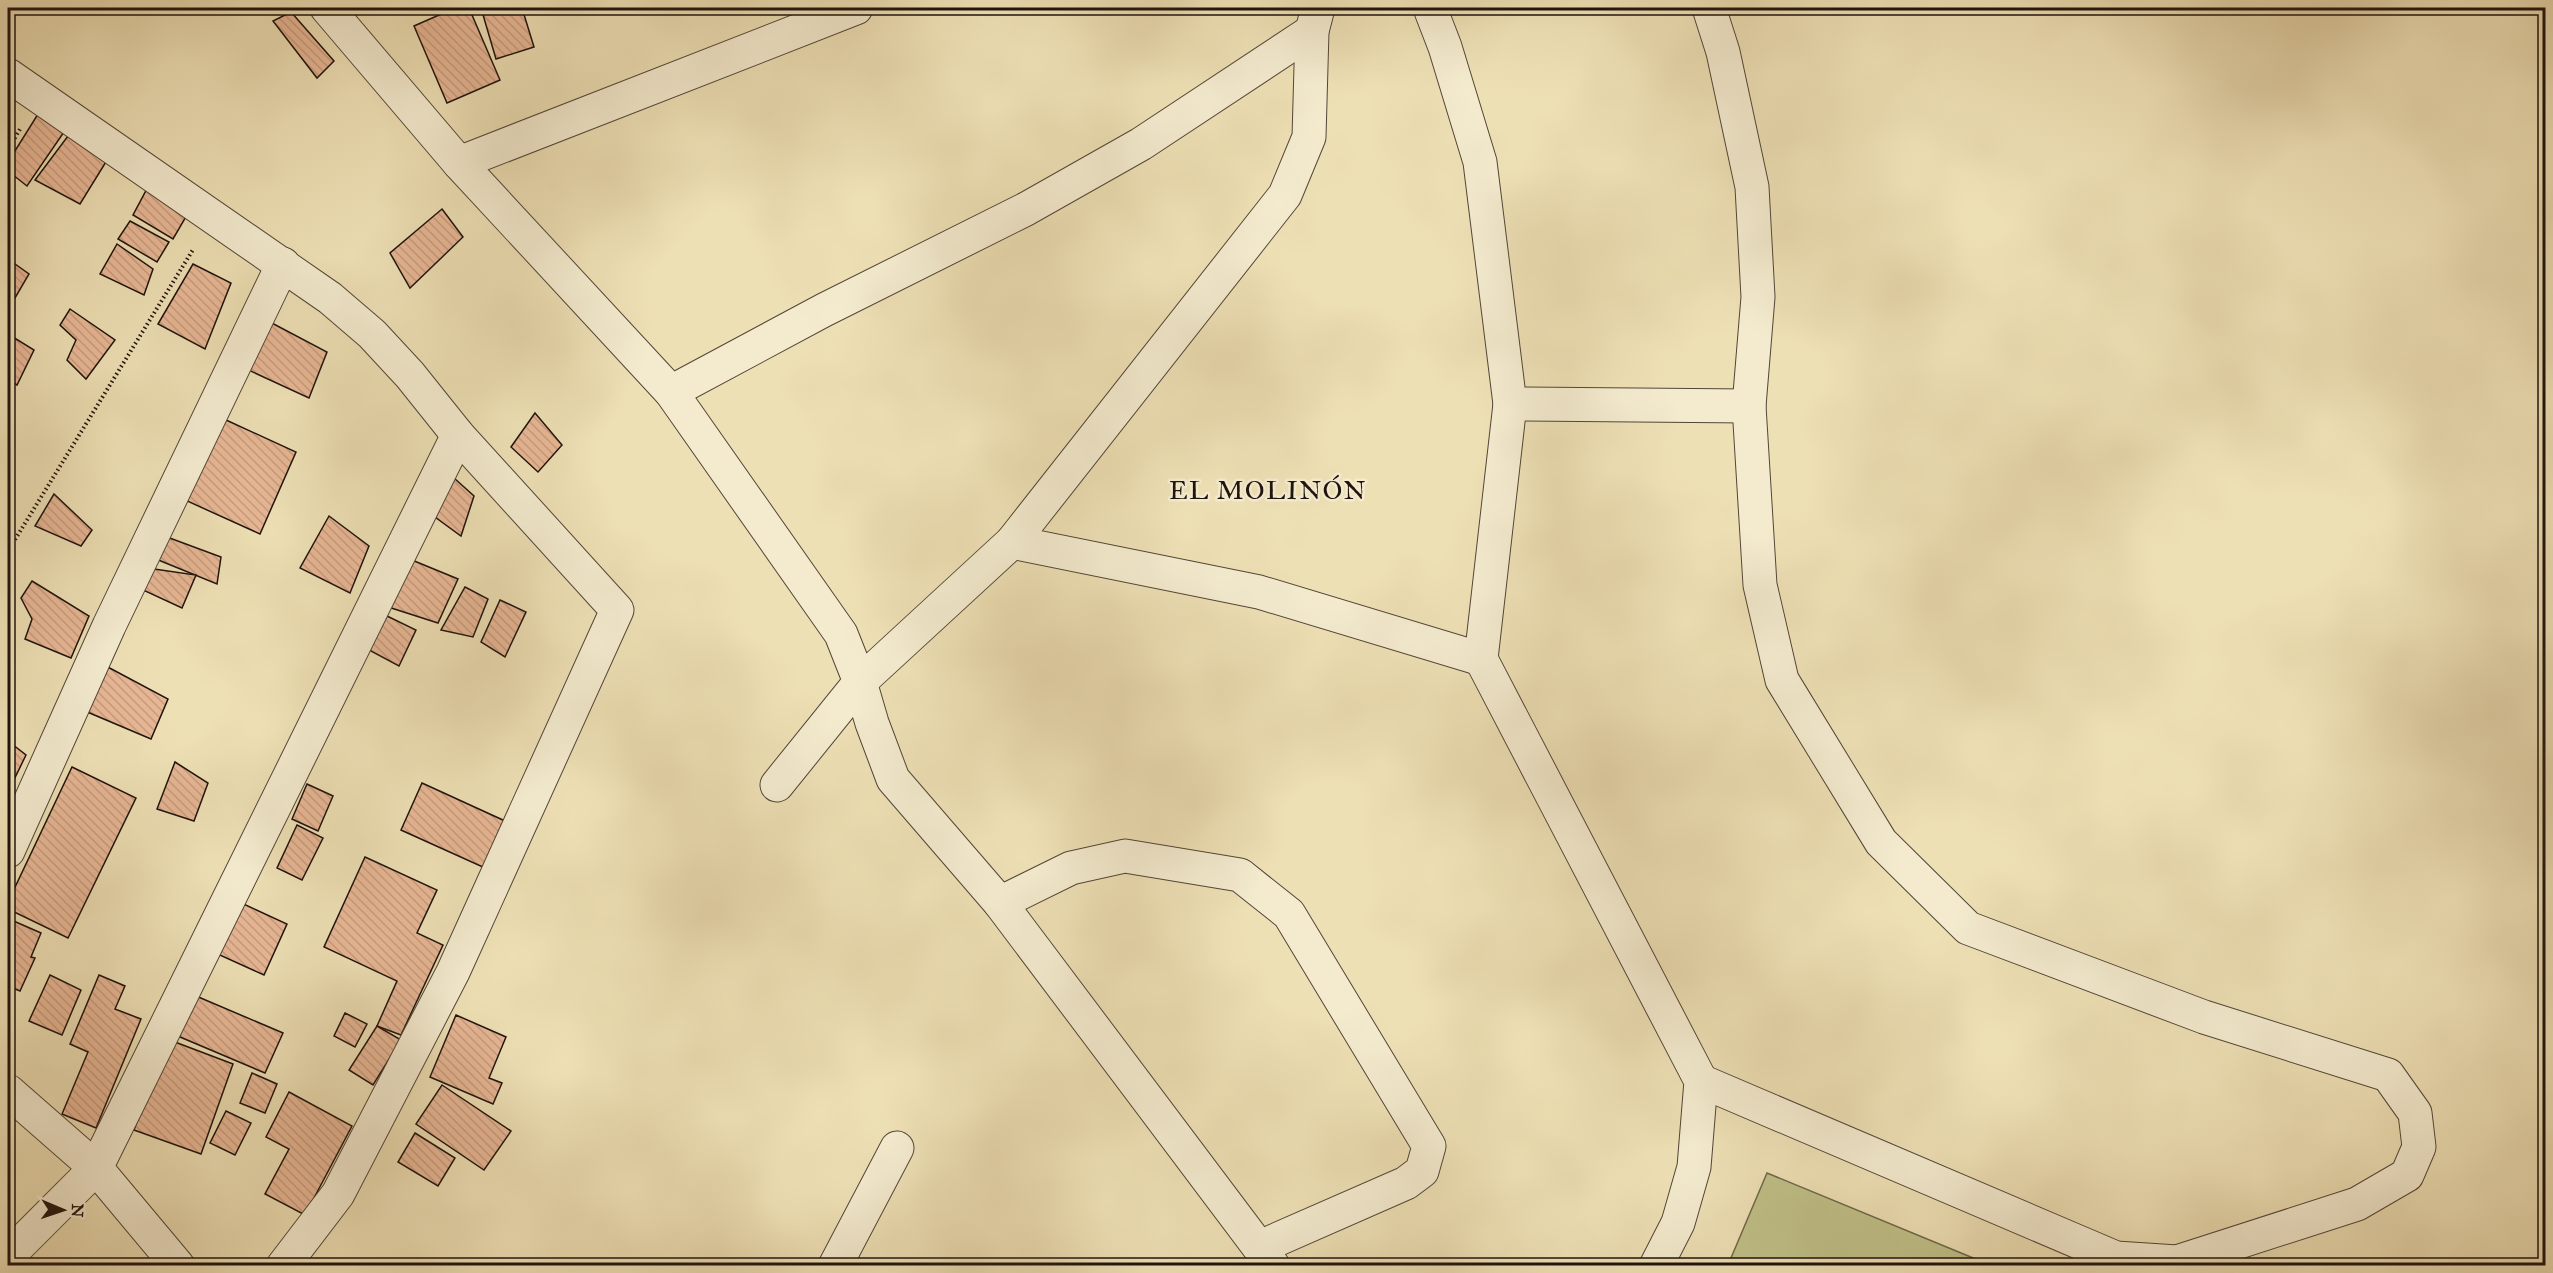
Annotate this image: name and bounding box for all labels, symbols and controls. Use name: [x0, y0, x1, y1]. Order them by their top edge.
district label: EL MOLINÓN: [1169, 474, 1367, 506]
north arrow: [33, 1180, 93, 1240]
text: N: [68, 1203, 87, 1218]

